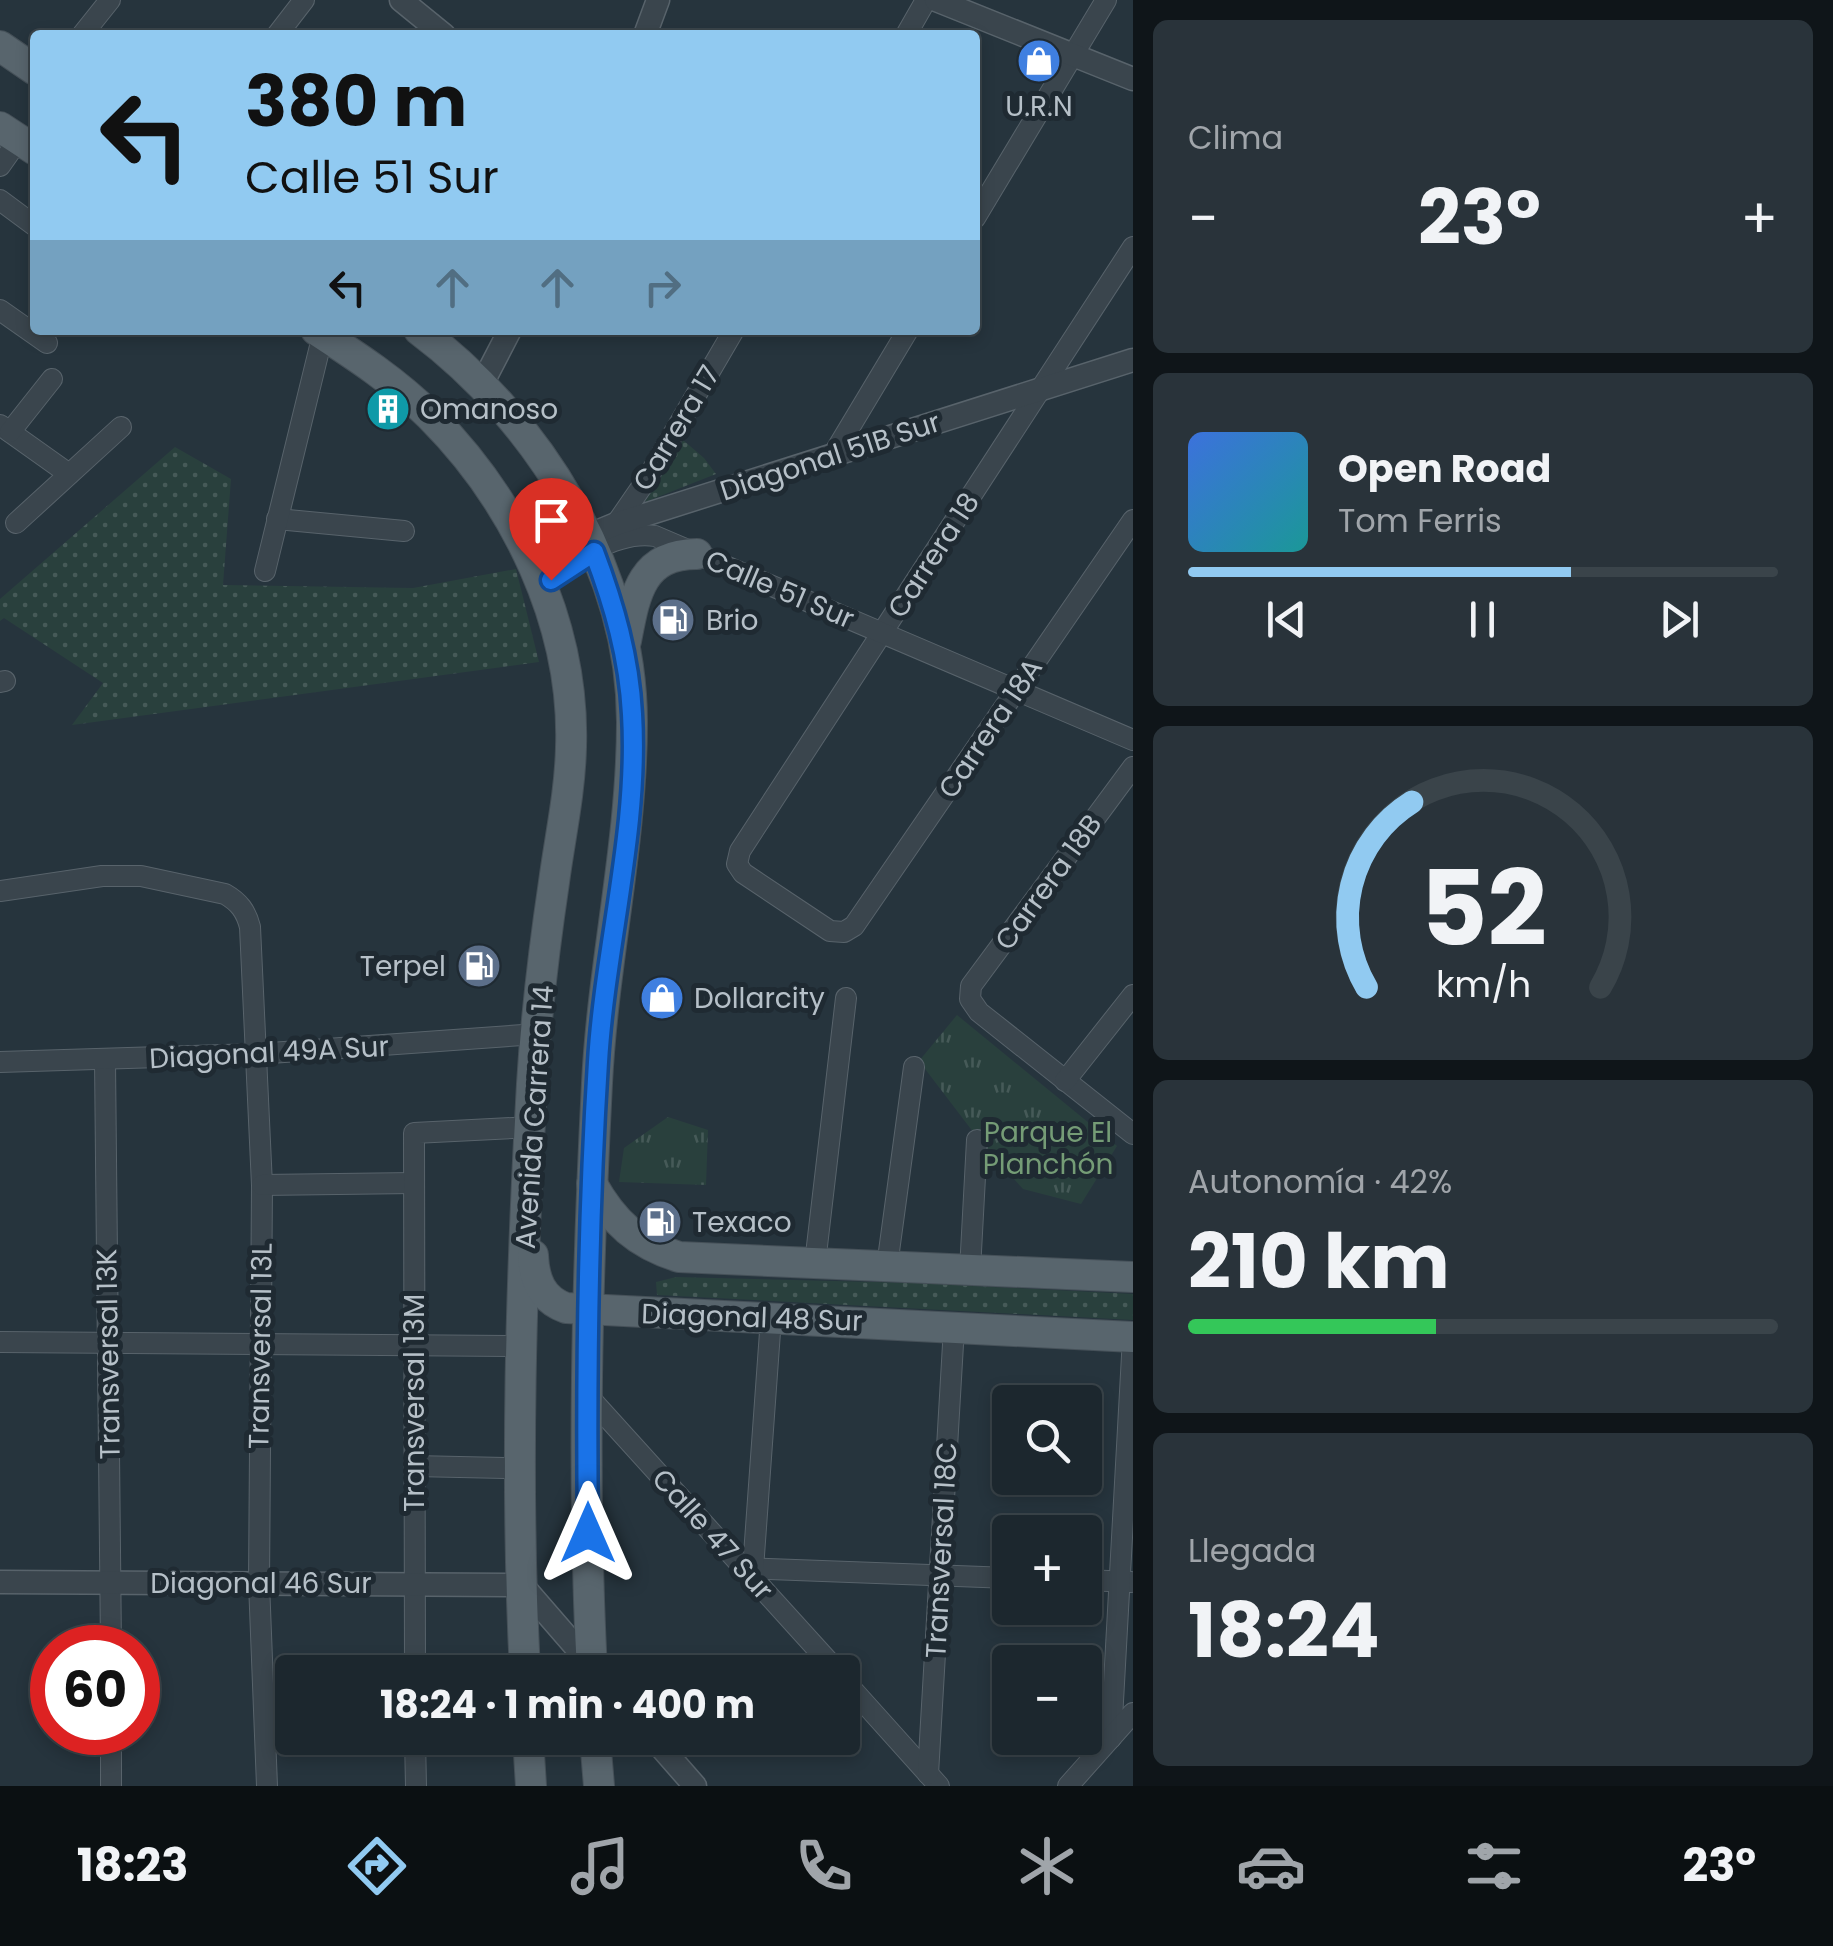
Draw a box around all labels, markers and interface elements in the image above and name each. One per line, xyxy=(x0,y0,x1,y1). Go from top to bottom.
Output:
shop icon: U.R.N xyxy=(1016,38,1062,84)
text: 380 m xyxy=(245,52,467,151)
icon: left xyxy=(80,70,210,200)
place label: U.R.N xyxy=(1005,87,1073,126)
text: Clima xyxy=(1188,115,1283,160)
text: Calle 51 Sur xyxy=(245,146,499,209)
text: 23° xyxy=(1418,165,1541,270)
text: − xyxy=(1188,180,1218,257)
text: + xyxy=(1740,180,1778,257)
icon: left xyxy=(320,260,375,315)
icon: ahead xyxy=(425,260,480,315)
icon: ahead xyxy=(530,260,585,315)
icon: right xyxy=(635,260,690,315)
street label: Carrera 17 xyxy=(624,358,729,498)
building icon: Omanoso xyxy=(365,386,411,432)
place label: Omanoso xyxy=(420,390,558,429)
street label: Diagonal 51B Sur xyxy=(715,402,945,511)
text: Open Road xyxy=(1338,442,1551,495)
pin xyxy=(509,478,594,581)
street label: Carrera 18 xyxy=(878,485,989,626)
icon: arrive xyxy=(524,493,579,548)
text: Tom Ferris xyxy=(1338,498,1502,543)
street label: Calle 51 Sur xyxy=(699,541,860,638)
icon: previous xyxy=(1259,592,1314,647)
icon: pause xyxy=(1455,592,1510,647)
icon: next xyxy=(1652,592,1707,647)
fuel station icon: Brio xyxy=(650,597,696,643)
place label: Brio xyxy=(706,601,758,640)
street label: Carrera 18A xyxy=(929,651,1052,806)
street label: Carrera 18B xyxy=(986,806,1111,958)
text: 52 xyxy=(1420,836,1546,981)
fuel station icon: Terpel xyxy=(456,943,502,989)
place label: Terpel xyxy=(360,947,446,986)
text: km/h xyxy=(1435,959,1531,1010)
shop icon: Dollarcity xyxy=(639,975,685,1021)
place label: Dollarcity xyxy=(694,979,825,1018)
street label: Avenida Carrera 14 xyxy=(506,984,563,1250)
street label: Diagonal 49A Sur xyxy=(148,1027,390,1078)
park label: Parque El Planchón xyxy=(983,1113,1113,1184)
text: Autonomía · 42% xyxy=(1188,1159,1452,1204)
fuel station icon: Texaco xyxy=(637,1199,683,1245)
place label: Texaco xyxy=(692,1203,792,1242)
text: 210 km xyxy=(1188,1209,1450,1314)
street label: Transversal 13L xyxy=(239,1243,282,1449)
street label: Transversal 13K xyxy=(87,1248,130,1460)
street label: Transversal 13M xyxy=(395,1294,434,1512)
street label: Diagonal 48 Sur xyxy=(641,1294,863,1341)
map controls xyxy=(992,1385,1102,1755)
button: search xyxy=(992,1385,1102,1495)
street label: Transversal 18C xyxy=(916,1441,967,1659)
street label: Calle 47 Sur xyxy=(643,1460,782,1608)
position arrow xyxy=(536,1481,640,1585)
button: + xyxy=(992,1515,1102,1625)
text: Llegada xyxy=(1188,1528,1316,1573)
street label: Diagonal 46 Sur xyxy=(150,1564,372,1603)
text: 18:24 xyxy=(1188,1578,1380,1683)
speed limit sign: 60 xyxy=(30,1625,160,1755)
button: − xyxy=(992,1645,1102,1755)
text: 18:24 · 1 min · 400 m xyxy=(380,1678,755,1731)
icon: directions xyxy=(342,1831,412,1901)
icon: music xyxy=(565,1831,635,1901)
icon: phone xyxy=(789,1831,859,1901)
icon: climate xyxy=(1012,1831,1082,1901)
icon: car xyxy=(1236,1831,1306,1901)
icon: filters xyxy=(1459,1831,1529,1901)
text: 18:23 xyxy=(77,1834,188,1897)
text: 23° xyxy=(1682,1834,1756,1897)

